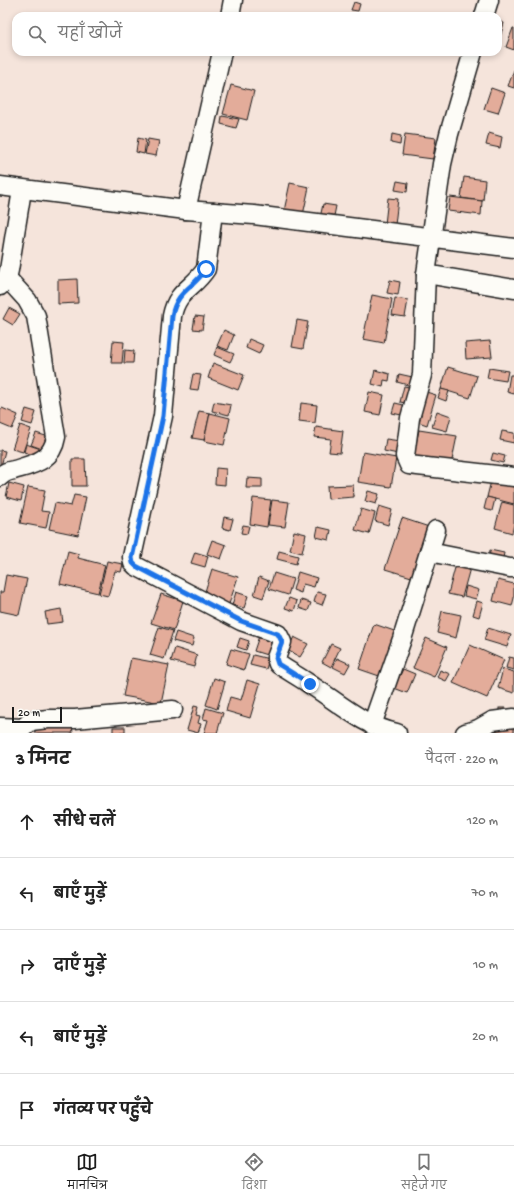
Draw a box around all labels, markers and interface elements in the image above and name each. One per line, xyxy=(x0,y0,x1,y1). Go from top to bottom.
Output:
search box xyxy=(12,12,502,56)
icon: search xyxy=(26,23,48,45)
text: यहाँ खोजें xyxy=(58,26,122,44)
route start xyxy=(197,260,215,278)
route end xyxy=(301,675,319,693)
scale bar xyxy=(12,705,62,724)
text: 20 m xyxy=(18,708,40,720)
text: 3 मिनट xyxy=(16,751,70,771)
text: पैदल · 220 m xyxy=(425,753,498,768)
icon: ahead xyxy=(16,811,38,833)
text: सीधे चलें xyxy=(54,814,115,832)
text: 120 m xyxy=(467,814,498,829)
icon: left xyxy=(16,883,38,905)
text: बाएँ मुड़ें xyxy=(54,886,106,904)
text: 70 m xyxy=(472,886,498,901)
icon: right xyxy=(16,955,38,977)
text: दाएँ मुड़ें xyxy=(54,958,106,976)
text: 10 m xyxy=(473,958,498,973)
icon: left xyxy=(16,1027,38,1049)
text: बाएँ मुड़ें xyxy=(54,1030,106,1048)
text: 20 m xyxy=(472,1030,498,1045)
icon: arrive xyxy=(16,1099,38,1121)
text: गंतव्य पर पहुँचे xyxy=(54,1102,152,1120)
tab: मानचित्र xyxy=(67,1151,108,1197)
tab: दिशा xyxy=(242,1151,267,1197)
tab: सहेजे गए xyxy=(401,1151,447,1197)

